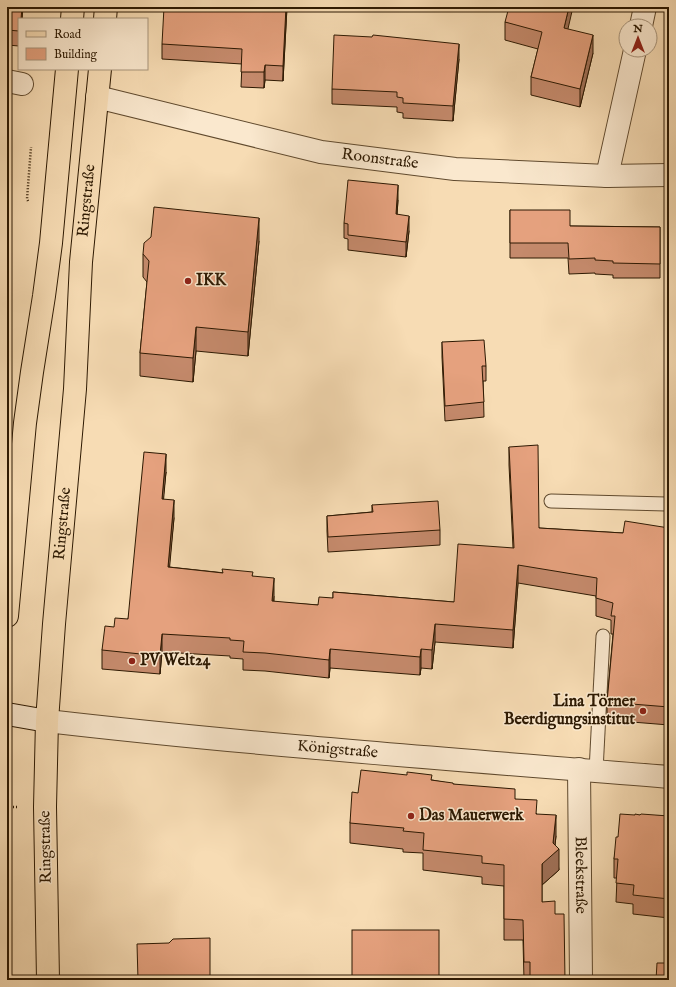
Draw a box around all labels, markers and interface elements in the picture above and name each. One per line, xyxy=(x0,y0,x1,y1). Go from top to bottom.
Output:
legend xyxy=(18,18,148,70)
north arrow xyxy=(618,18,658,58)
text: N xyxy=(632,22,643,36)
text: Road xyxy=(54,27,82,42)
text: Building xyxy=(54,47,98,62)
street label: Roonstraße xyxy=(340,145,419,174)
street label: Ringstraße xyxy=(74,163,101,238)
place label: IKK xyxy=(196,271,227,291)
marker: IKK xyxy=(183,276,193,286)
street label: Ringstraße xyxy=(50,486,76,561)
place label: PV Welt24 xyxy=(140,651,211,671)
marker: PV Welt24 xyxy=(127,656,137,666)
place label: Lina Törner Beerdigungsinstitut xyxy=(504,692,636,730)
marker: Lina Törner Beerdigungsinstitut xyxy=(638,706,648,716)
street label: Königstraße xyxy=(296,736,379,763)
place label: Das Mauerwerk xyxy=(419,806,524,826)
street label: Ringstraße xyxy=(35,810,57,884)
marker: Das Mauerwerk xyxy=(406,811,416,821)
street label: Bleekstraße xyxy=(570,836,590,914)

